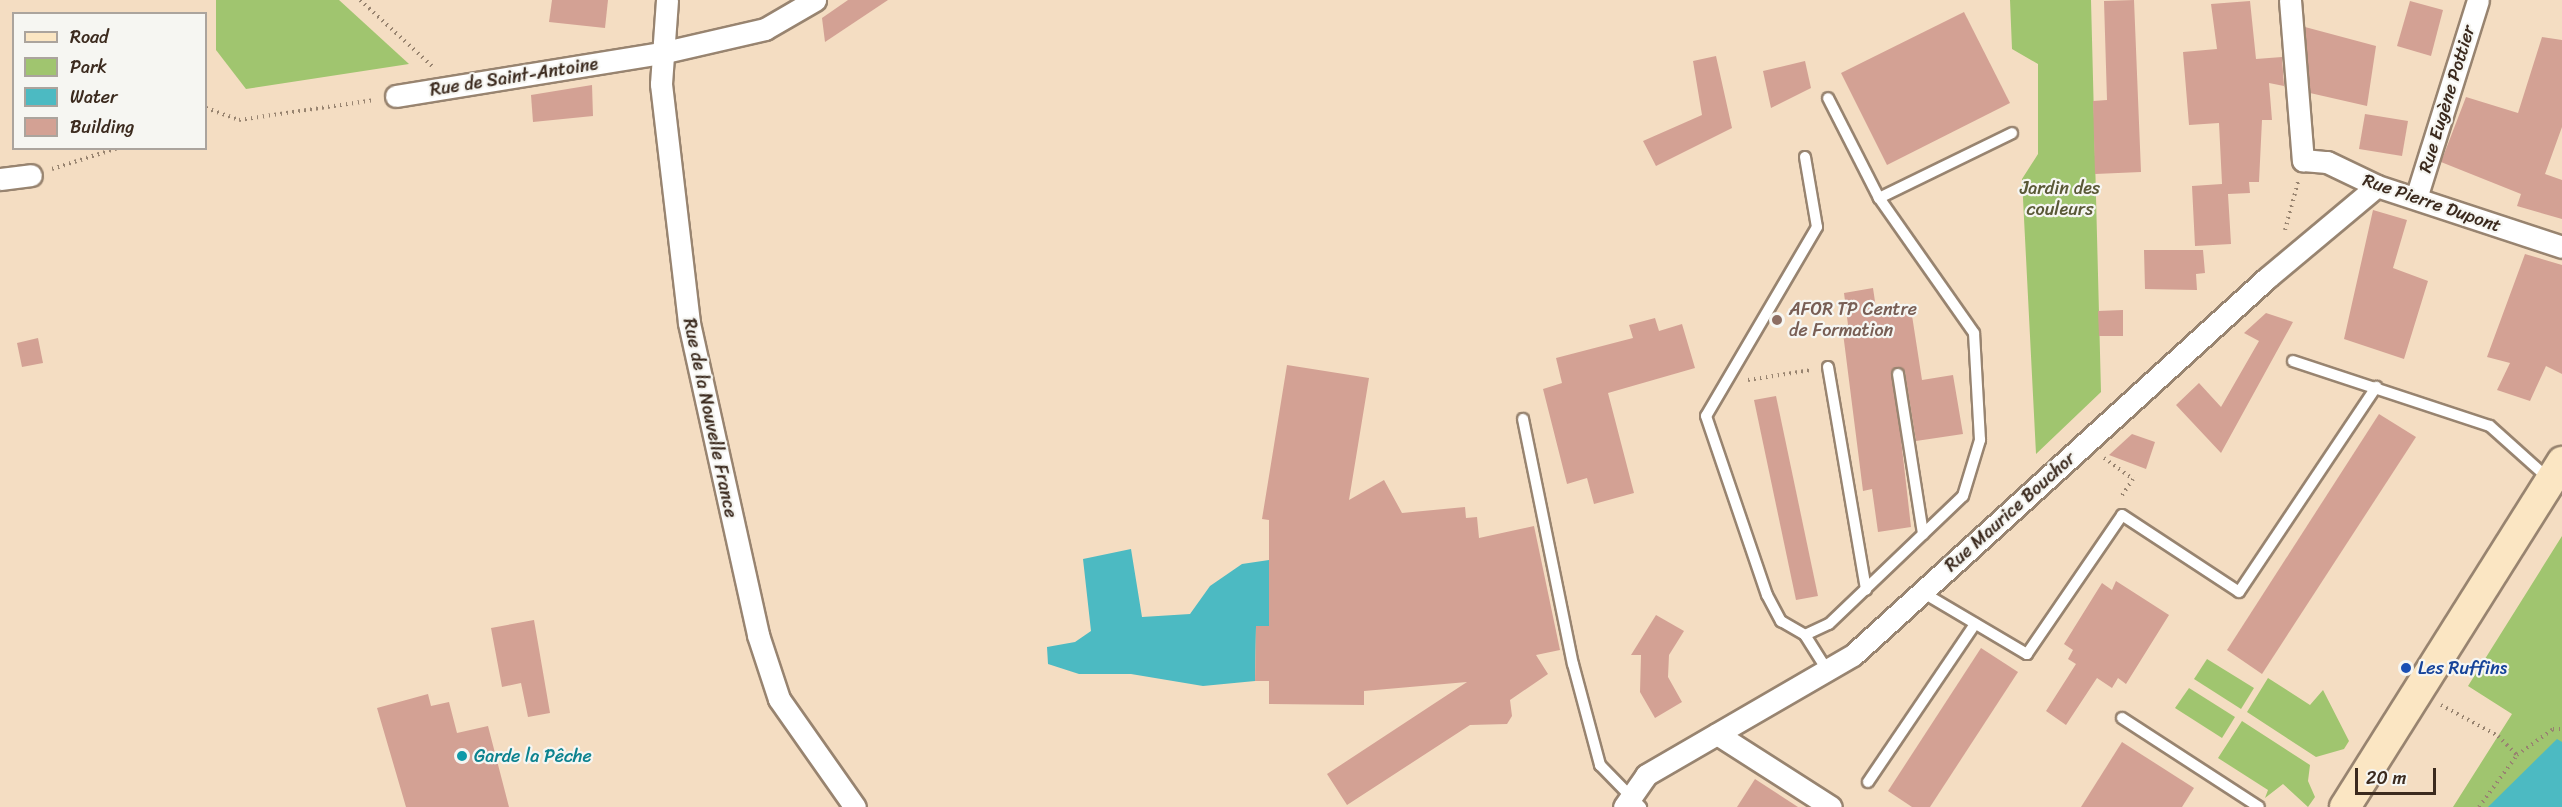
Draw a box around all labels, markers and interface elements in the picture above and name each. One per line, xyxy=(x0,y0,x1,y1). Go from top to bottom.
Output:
legend xyxy=(12,12,207,150)
text: Road xyxy=(70,21,109,53)
street label: Rue Eugène Pottier xyxy=(2414,23,2480,175)
text: Park xyxy=(70,51,107,83)
street label: Rue de Saint-Antoine xyxy=(428,53,600,101)
text: Water xyxy=(70,81,117,113)
text: Building xyxy=(70,111,134,143)
street label: Rue Pierre Dupont xyxy=(2361,169,2503,237)
park label: Jardin des couleurs xyxy=(2020,178,2100,220)
place label: AFOR TP Centre de Formation xyxy=(1789,299,1918,342)
marker: AFOR TP Centre de Formation xyxy=(1770,313,1784,327)
street label: Rue de la Nouvelle France xyxy=(678,316,742,520)
street label: Rue Maurice Bouchor xyxy=(1940,448,2080,576)
place label: Les Ruffins xyxy=(2418,657,2508,679)
marker: Les Ruffins xyxy=(2399,661,2413,675)
place label: Garde la Pêche xyxy=(474,745,592,767)
marker: Garde la Pêche xyxy=(455,749,469,763)
scale bar xyxy=(2358,756,2439,794)
text: 20 m xyxy=(2366,762,2406,794)

